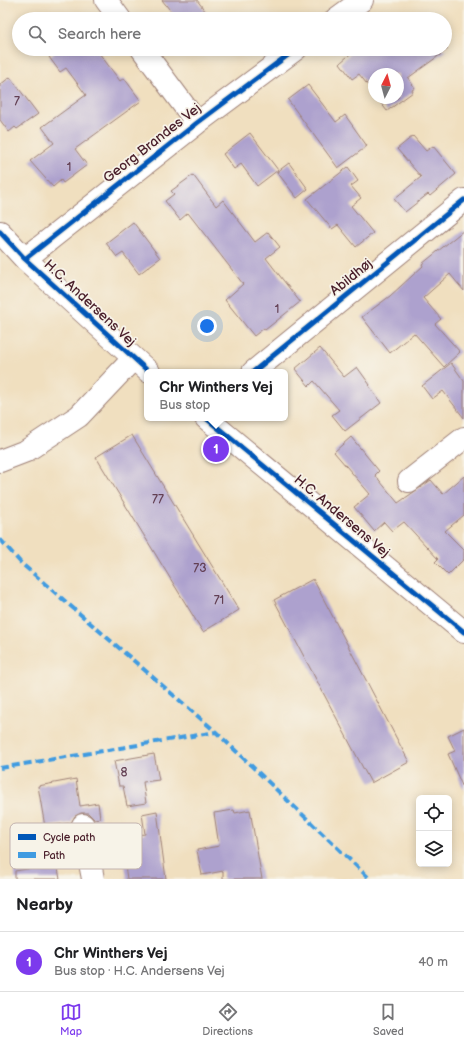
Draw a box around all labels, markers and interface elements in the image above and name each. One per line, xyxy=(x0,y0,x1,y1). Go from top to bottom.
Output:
search box xyxy=(12,12,452,56)
icon: search xyxy=(26,23,48,45)
text: Search here xyxy=(58,25,141,44)
north arrow xyxy=(368,68,404,104)
house number: 7 xyxy=(14,94,20,109)
street label: Georg Brandes Vej xyxy=(100,100,204,186)
house number: 1 xyxy=(67,160,71,175)
street label: Abildhøj xyxy=(326,255,376,299)
street label: H.C. Andersens Vej xyxy=(40,256,140,350)
house number: 1 xyxy=(275,302,279,317)
your location xyxy=(197,316,217,336)
popup xyxy=(144,369,288,421)
text: Chr Winthers Vej xyxy=(159,378,273,397)
text: Bus stop xyxy=(159,397,210,413)
pin: 1 xyxy=(203,434,229,464)
street label: H.C. Andersens Vej xyxy=(291,471,393,561)
house number: 77 xyxy=(152,492,164,507)
house number: 73 xyxy=(193,561,207,576)
house number: 71 xyxy=(214,593,224,608)
house number: 8 xyxy=(121,765,128,780)
map controls xyxy=(416,795,452,867)
button: locate xyxy=(416,795,452,831)
legend xyxy=(10,823,142,869)
text: Cycle path xyxy=(43,831,95,844)
button: layers xyxy=(416,831,452,867)
text: Path xyxy=(43,849,65,862)
text: Nearby xyxy=(16,895,73,915)
text: Chr Winthers Vej xyxy=(54,944,167,963)
text: 1 xyxy=(26,954,32,970)
text: 40 m xyxy=(418,954,448,970)
text: Bus stop · H.C. Andersens Vej xyxy=(54,963,225,979)
tab: Map xyxy=(60,1001,82,1038)
tab: Directions xyxy=(202,1001,253,1038)
tab: Saved xyxy=(373,1001,404,1038)

